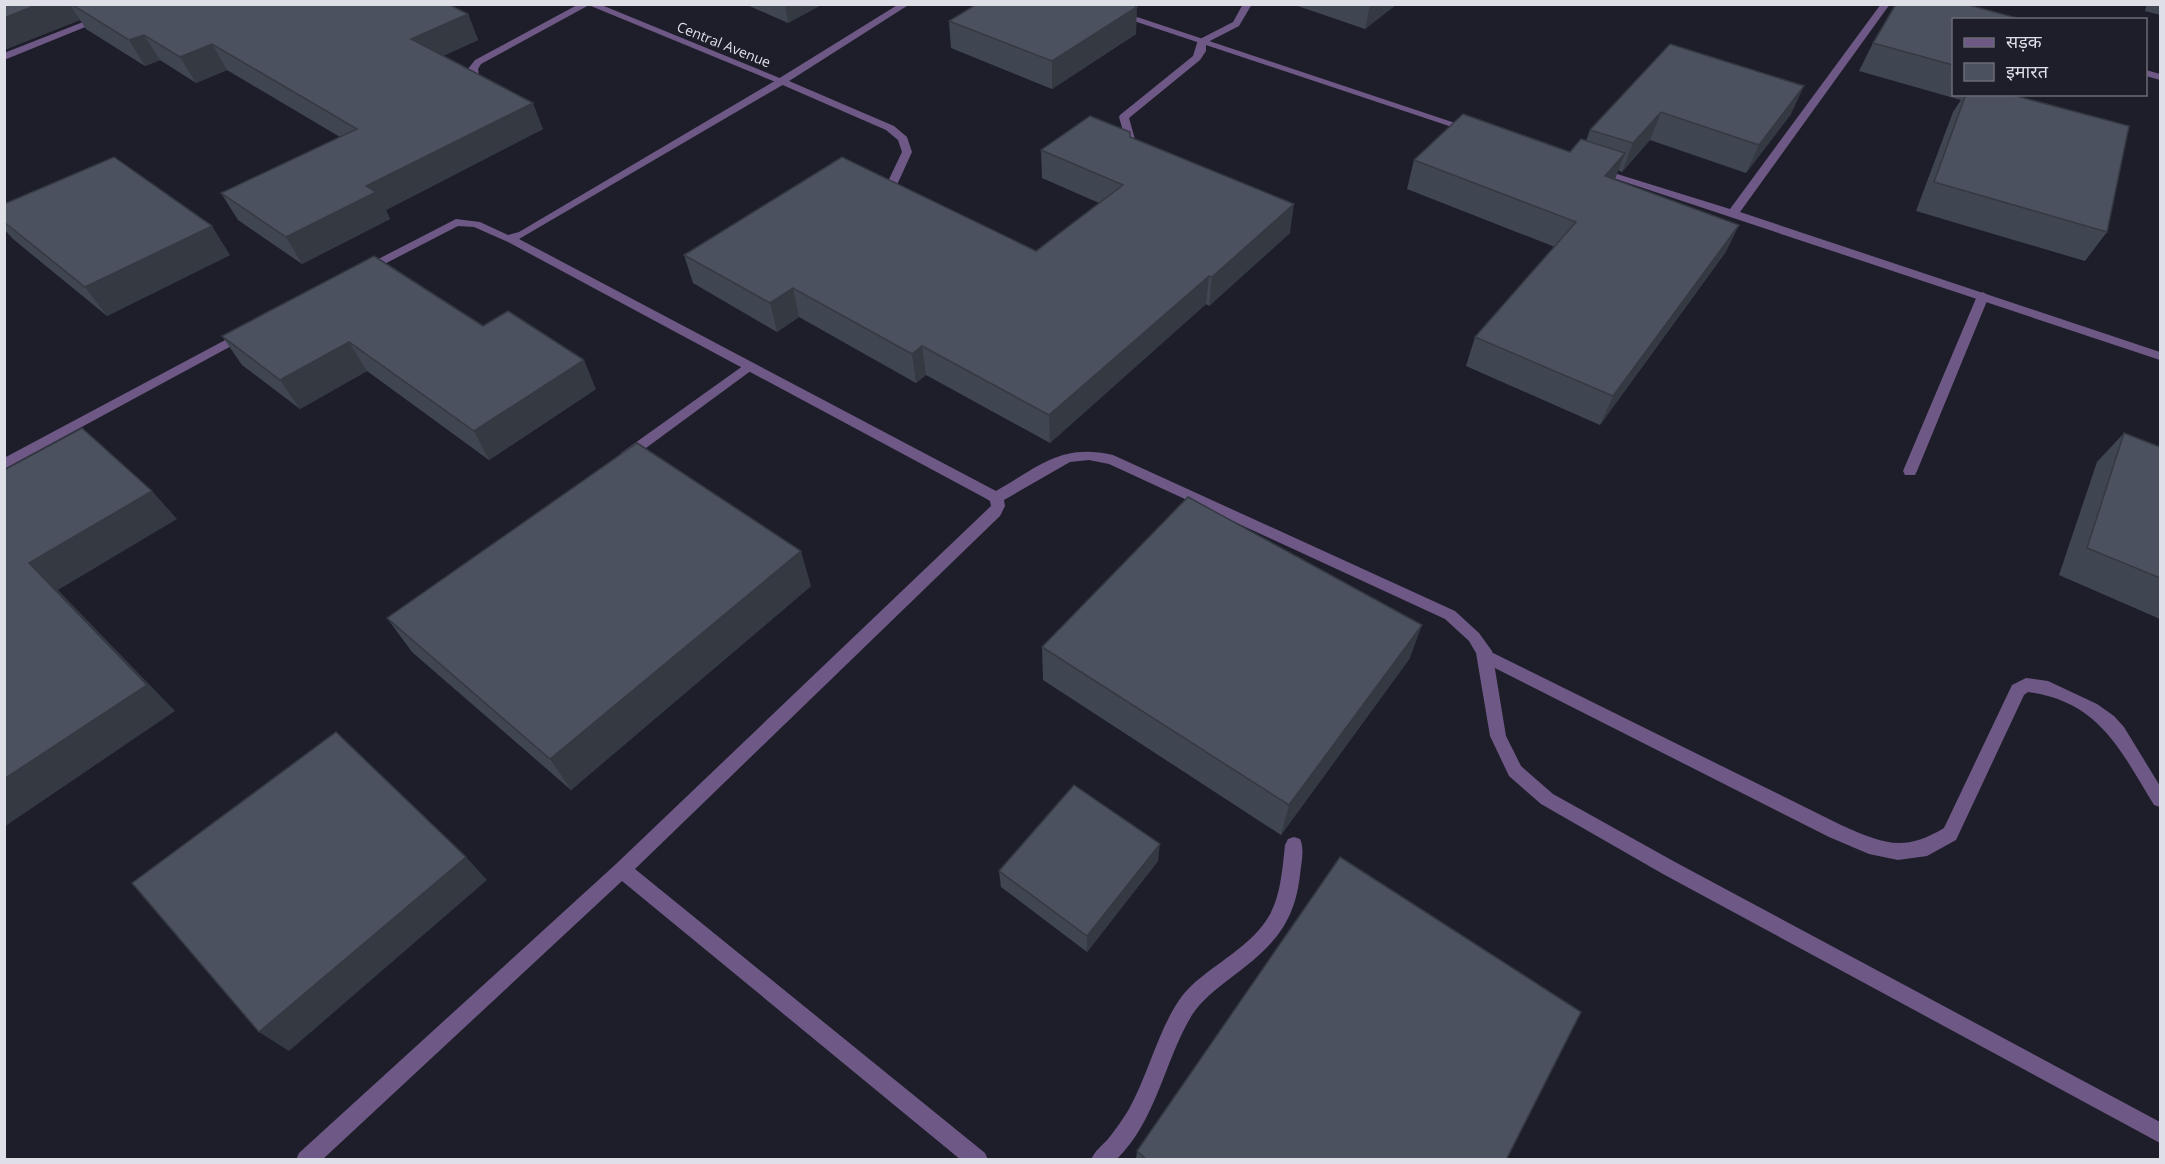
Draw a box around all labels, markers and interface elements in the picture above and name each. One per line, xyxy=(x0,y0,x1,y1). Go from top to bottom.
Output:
street label: Central Avenue xyxy=(674,17,774,72)
legend xyxy=(1952,18,2147,96)
text: सड़क xyxy=(2006,29,2043,53)
text: इमारत xyxy=(2006,59,2049,83)

